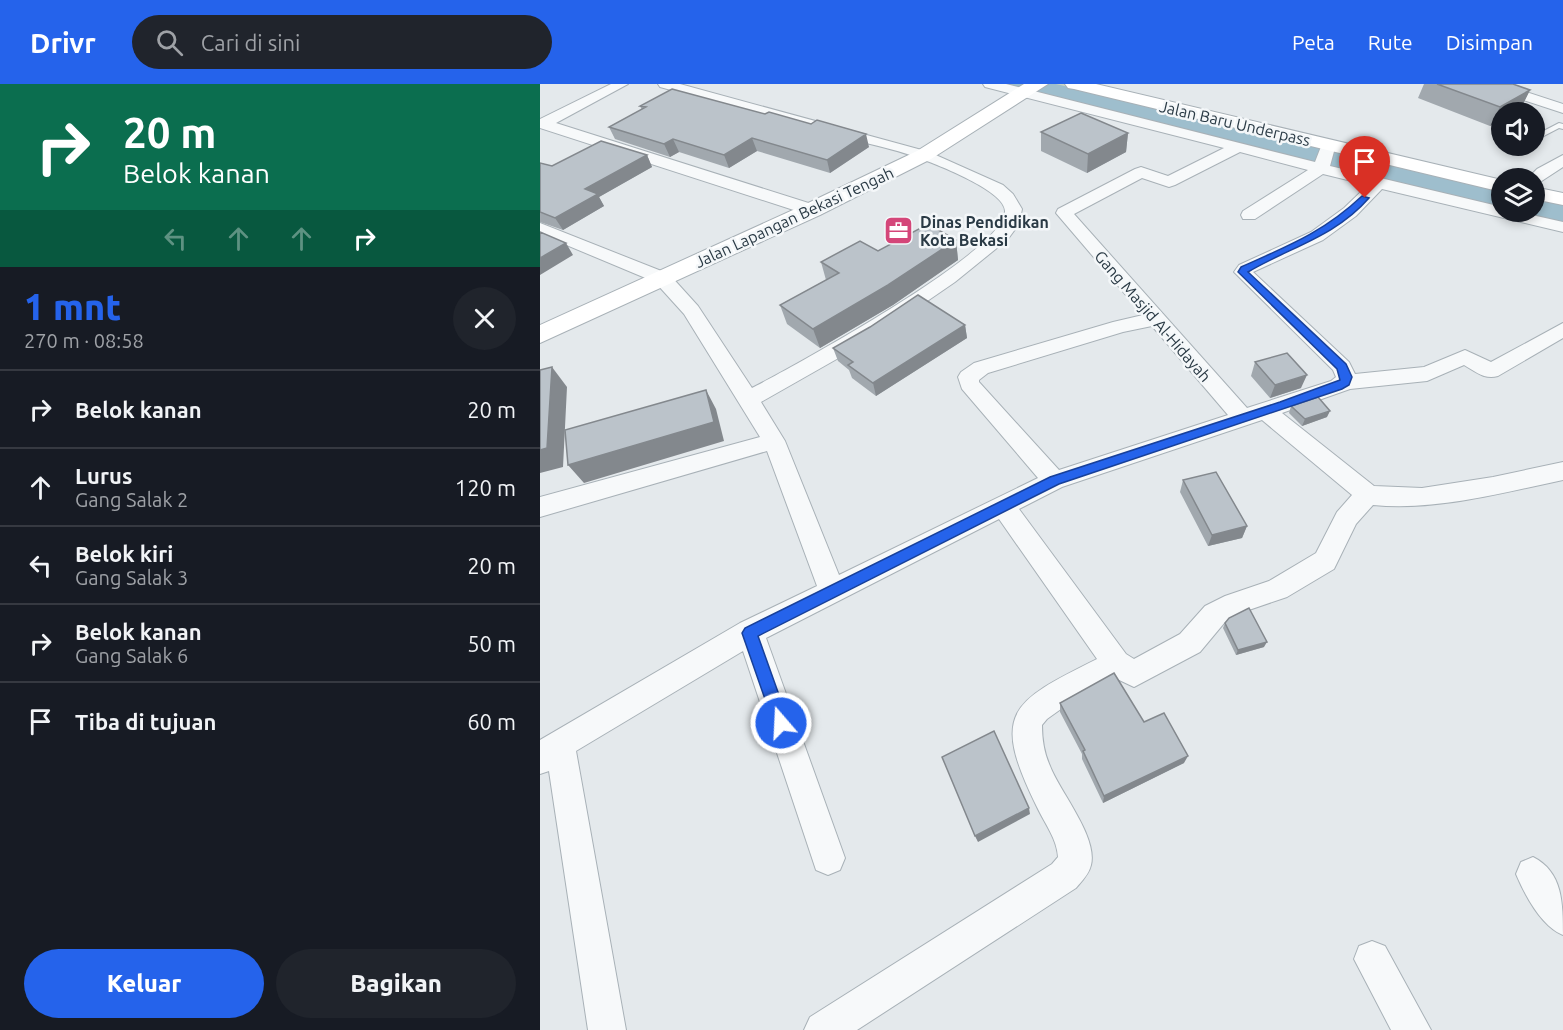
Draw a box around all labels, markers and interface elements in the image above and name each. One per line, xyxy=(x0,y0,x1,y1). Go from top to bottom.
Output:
search box xyxy=(132,15,552,69)
icon: search xyxy=(153,26,186,59)
text: Drivr xyxy=(30,27,96,58)
text: Cari di sini xyxy=(201,30,300,55)
text: Peta xyxy=(1292,30,1335,54)
text: Rute xyxy=(1368,30,1413,54)
text: Disimpan xyxy=(1446,30,1533,54)
street label: Jalan Baru Underpass xyxy=(1158,97,1312,149)
map controls xyxy=(1491,102,1545,222)
button: sound xyxy=(1491,102,1545,156)
icon: right xyxy=(24,108,102,186)
text: 20 m xyxy=(123,109,217,156)
pin xyxy=(1339,136,1390,198)
icon: arrive xyxy=(1348,145,1381,178)
text: Belok kanan xyxy=(123,158,270,188)
street label: Jalan Lapangan Bekasi Tengah xyxy=(692,163,896,271)
button: layers xyxy=(1491,168,1545,222)
place label: Dinas Pendidikan Kota Bekasi xyxy=(920,213,1049,249)
office icon: Dinas Pendidikan Kota Bekasi xyxy=(883,215,915,247)
icon: left xyxy=(159,222,192,255)
icon: ahead xyxy=(222,222,255,255)
icon: ahead xyxy=(285,222,318,255)
icon: right xyxy=(348,222,381,255)
street label: Gang Masjid Al-Hidayah xyxy=(1091,247,1215,385)
text: 1 mnt xyxy=(24,286,121,327)
button: close xyxy=(453,287,516,350)
text: 270 m · 08:58 xyxy=(24,329,144,352)
icon: right xyxy=(24,393,57,426)
text: Belok kanan xyxy=(75,397,202,422)
text: 20 m xyxy=(467,397,516,422)
text: Lurus xyxy=(75,463,132,488)
icon: ahead xyxy=(24,471,57,504)
text: 120 m xyxy=(455,475,516,500)
text: Gang Salak 2 xyxy=(75,488,188,511)
text: Belok kiri xyxy=(75,541,173,566)
icon: left xyxy=(24,549,57,582)
text: 20 m xyxy=(467,553,516,578)
text: Gang Salak 3 xyxy=(75,566,188,589)
text: Belok kanan xyxy=(75,619,202,644)
icon: right xyxy=(24,627,57,660)
text: 50 m xyxy=(467,631,516,656)
text: Gang Salak 6 xyxy=(75,644,188,667)
position arrow xyxy=(749,691,813,755)
icon: arrive xyxy=(24,705,57,738)
text: Tiba di tujuan xyxy=(75,709,216,734)
text: 60 m xyxy=(467,709,516,734)
button: Keluar xyxy=(24,949,264,1018)
button: Bagikan xyxy=(276,949,516,1018)

